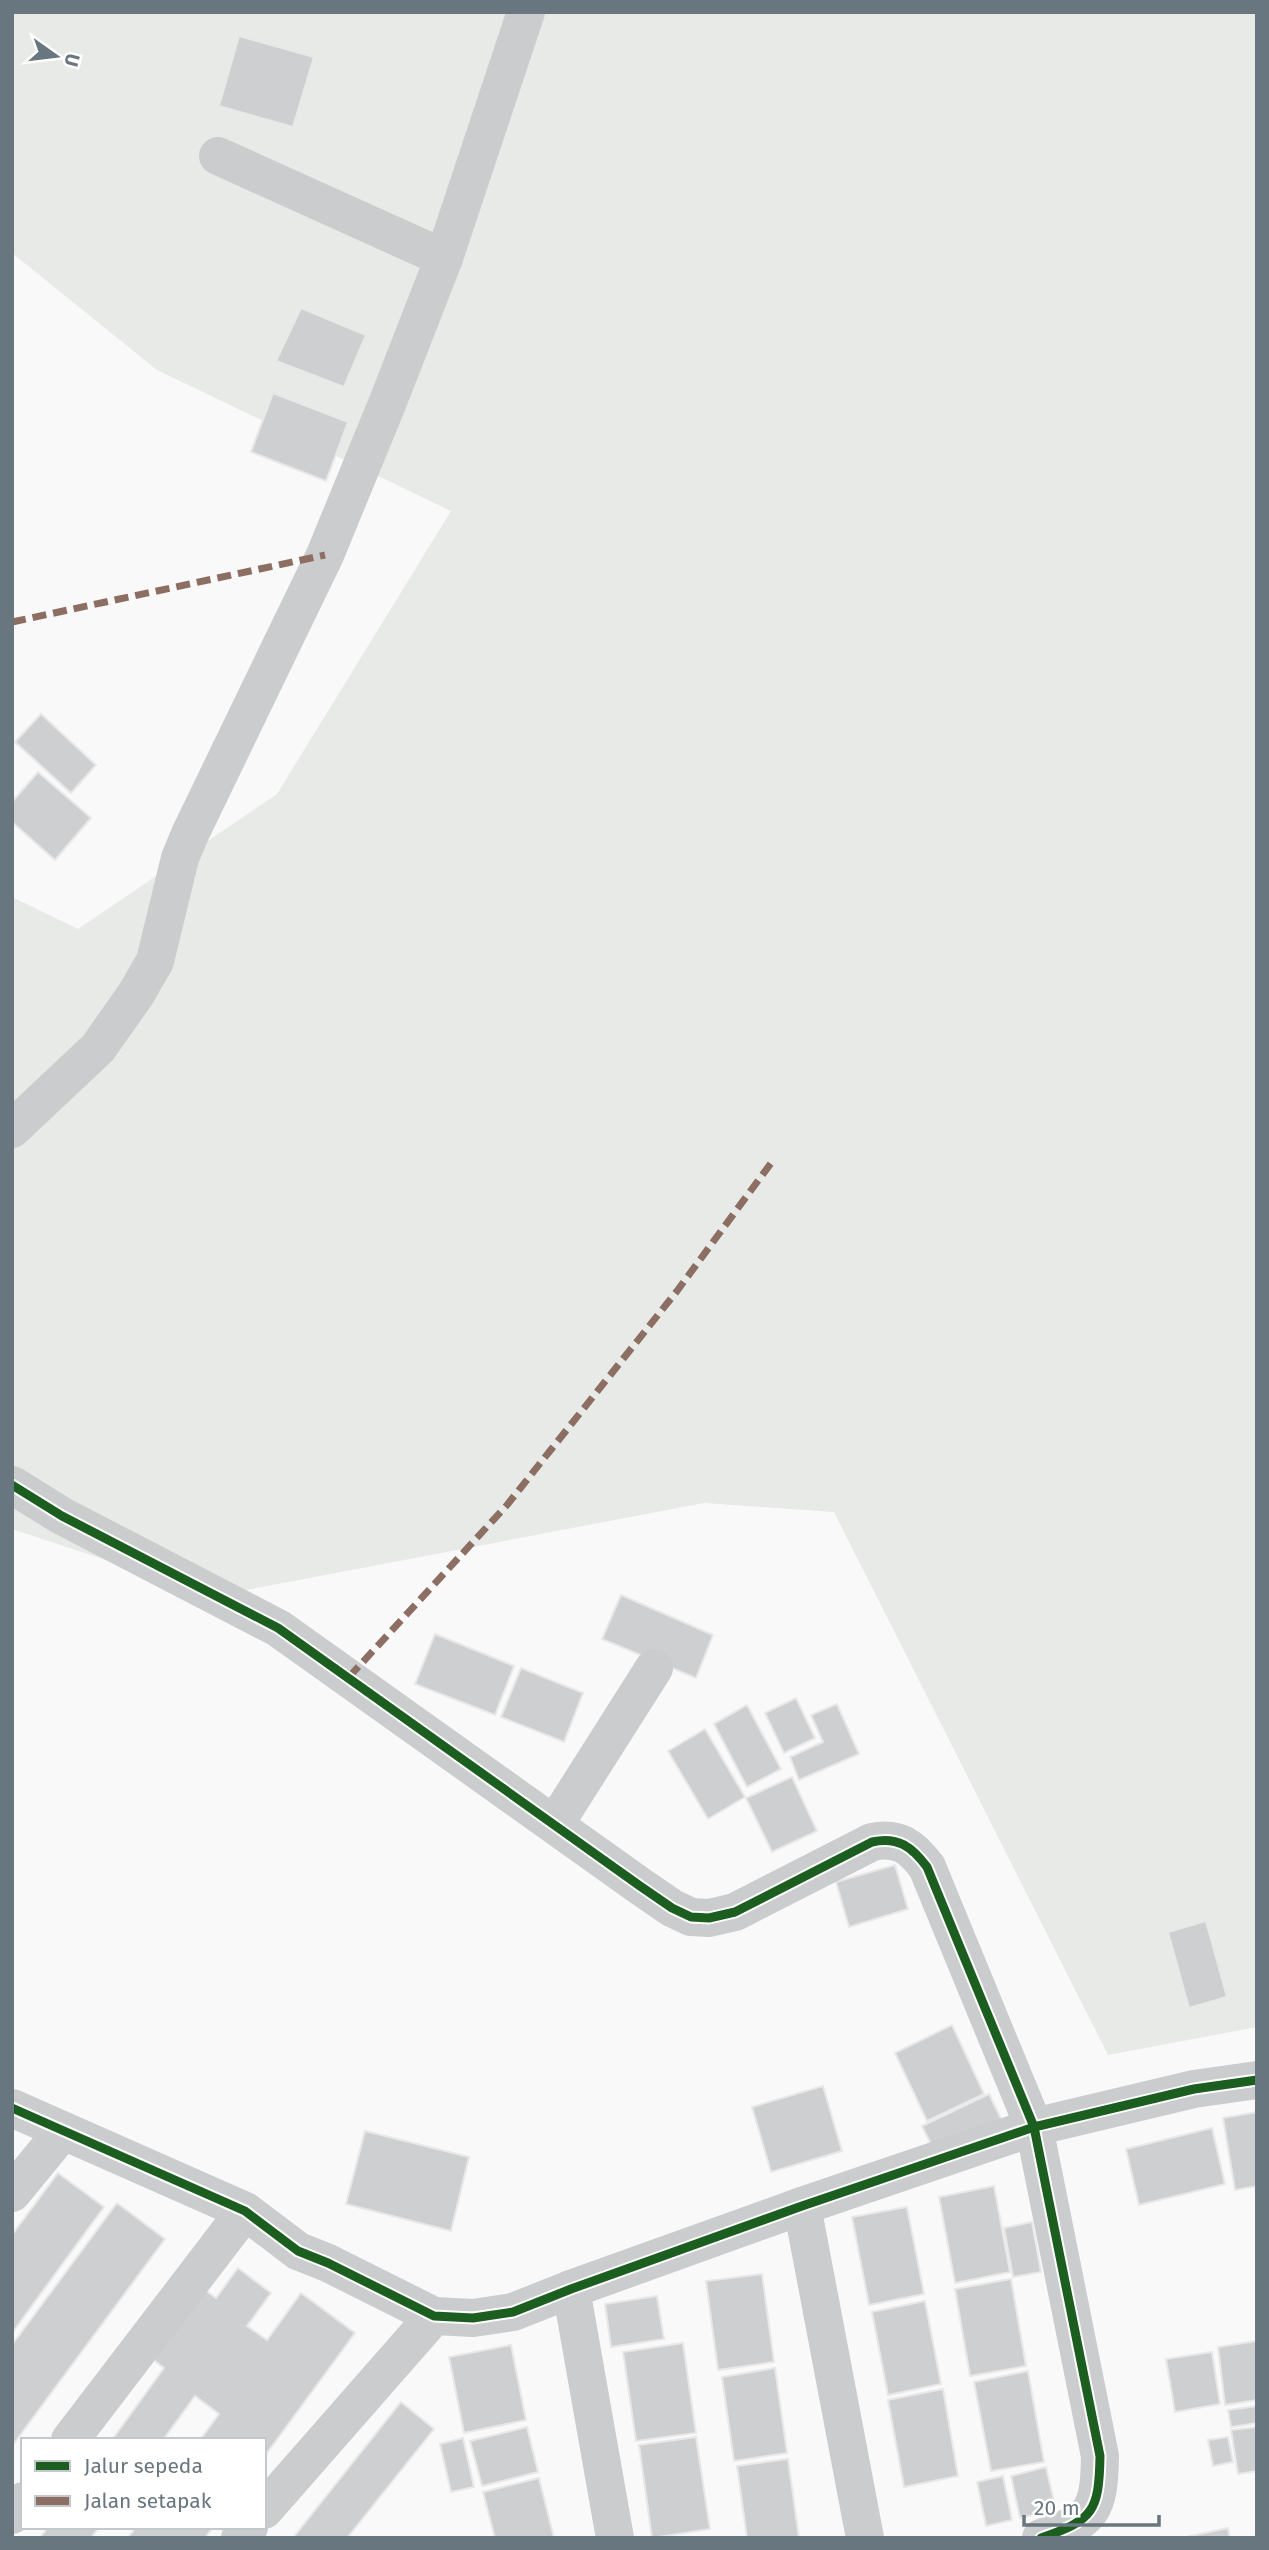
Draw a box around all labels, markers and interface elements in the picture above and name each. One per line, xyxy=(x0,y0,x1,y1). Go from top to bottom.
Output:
north arrow xyxy=(21,21,91,91)
text: U xyxy=(59,51,85,69)
legend xyxy=(21,2438,266,2529)
text: Jalur sepeda xyxy=(84,2453,203,2479)
scale bar xyxy=(1024,2484,1159,2528)
text: Jalan setapak xyxy=(84,2488,212,2514)
text: 20 m xyxy=(1034,2495,1080,2521)

